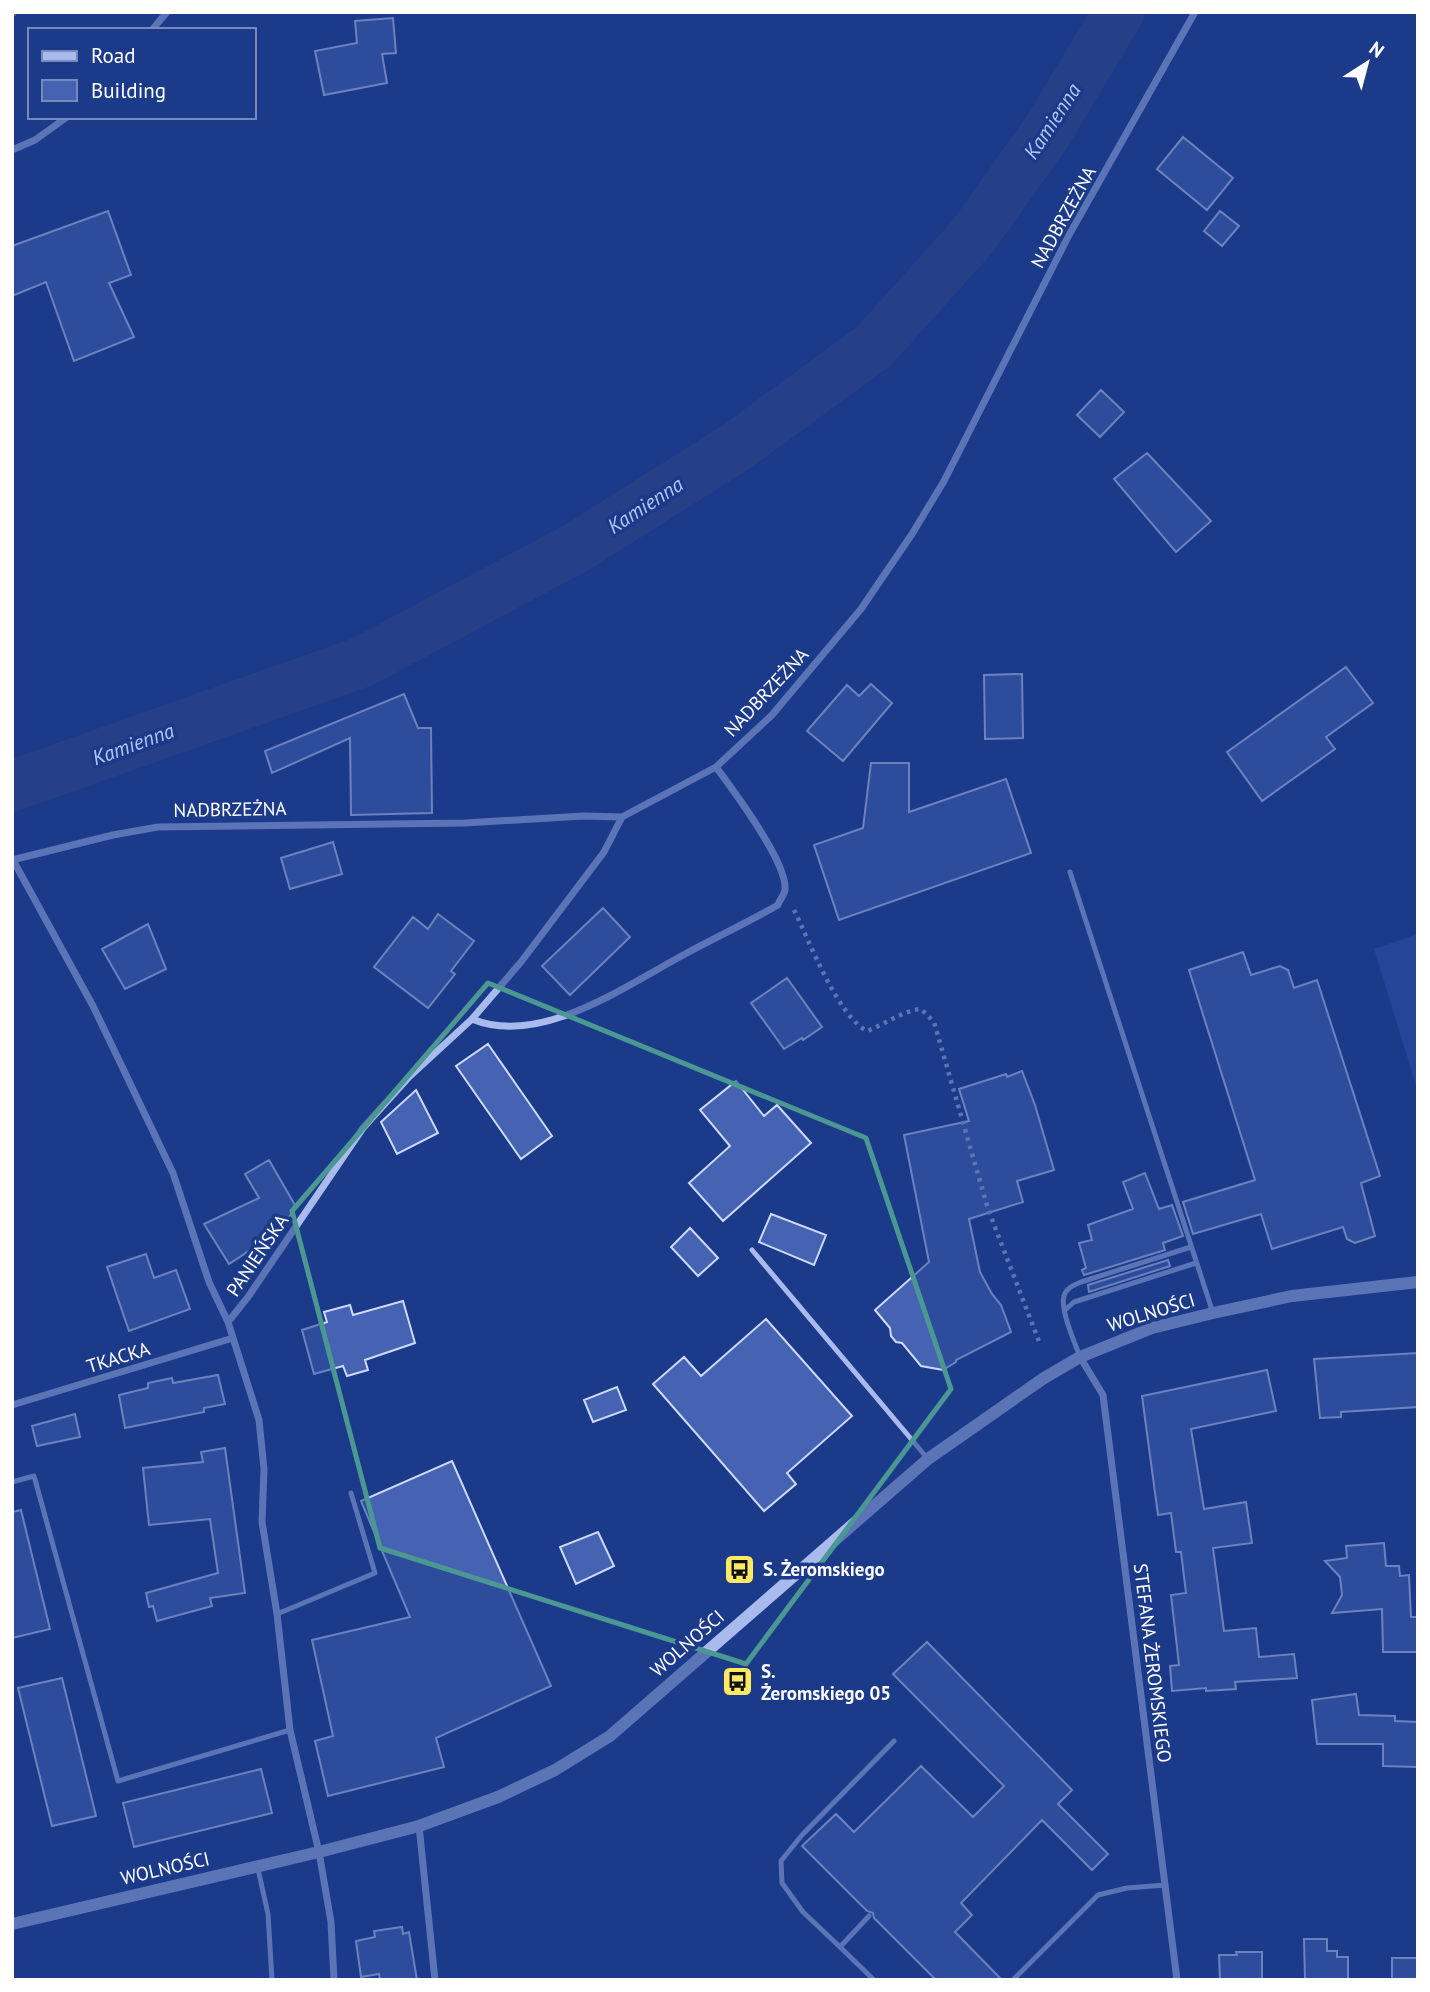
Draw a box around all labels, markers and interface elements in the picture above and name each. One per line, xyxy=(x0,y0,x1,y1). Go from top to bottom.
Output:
legend xyxy=(28,28,256,119)
north arrow xyxy=(1332,28,1402,98)
text: N xyxy=(1365,36,1389,63)
text: Road xyxy=(91,42,135,69)
text: Building xyxy=(91,77,166,104)
water label: Kamienna xyxy=(1017,77,1087,164)
street label: NADBRZEŻNA xyxy=(1025,162,1101,272)
water label: Kamienna xyxy=(602,470,689,540)
street label: NADBRZEŻNA xyxy=(719,642,813,742)
water label: Kamienna xyxy=(88,716,178,771)
street label: NADBRZEŻNA xyxy=(173,796,287,822)
street label: PANIEŃSKA xyxy=(221,1209,293,1301)
street label: WOLNOŚCI xyxy=(1104,1287,1198,1337)
street label: TKACKA xyxy=(83,1336,153,1378)
bus stop icon: S. Żeromskiego xyxy=(723,1552,757,1586)
place label: S. Żeromskiego xyxy=(763,1557,885,1581)
street label: STEFANA ŻEROMSKIEGO xyxy=(1129,1562,1177,1764)
street label: WOLNOŚCI xyxy=(645,1604,729,1682)
place label: S. Żeromskiego 05 xyxy=(761,1659,891,1705)
bus stop icon: S. Żeromskiego 05 xyxy=(721,1665,755,1699)
street label: WOLNOŚCI xyxy=(118,1846,212,1890)

